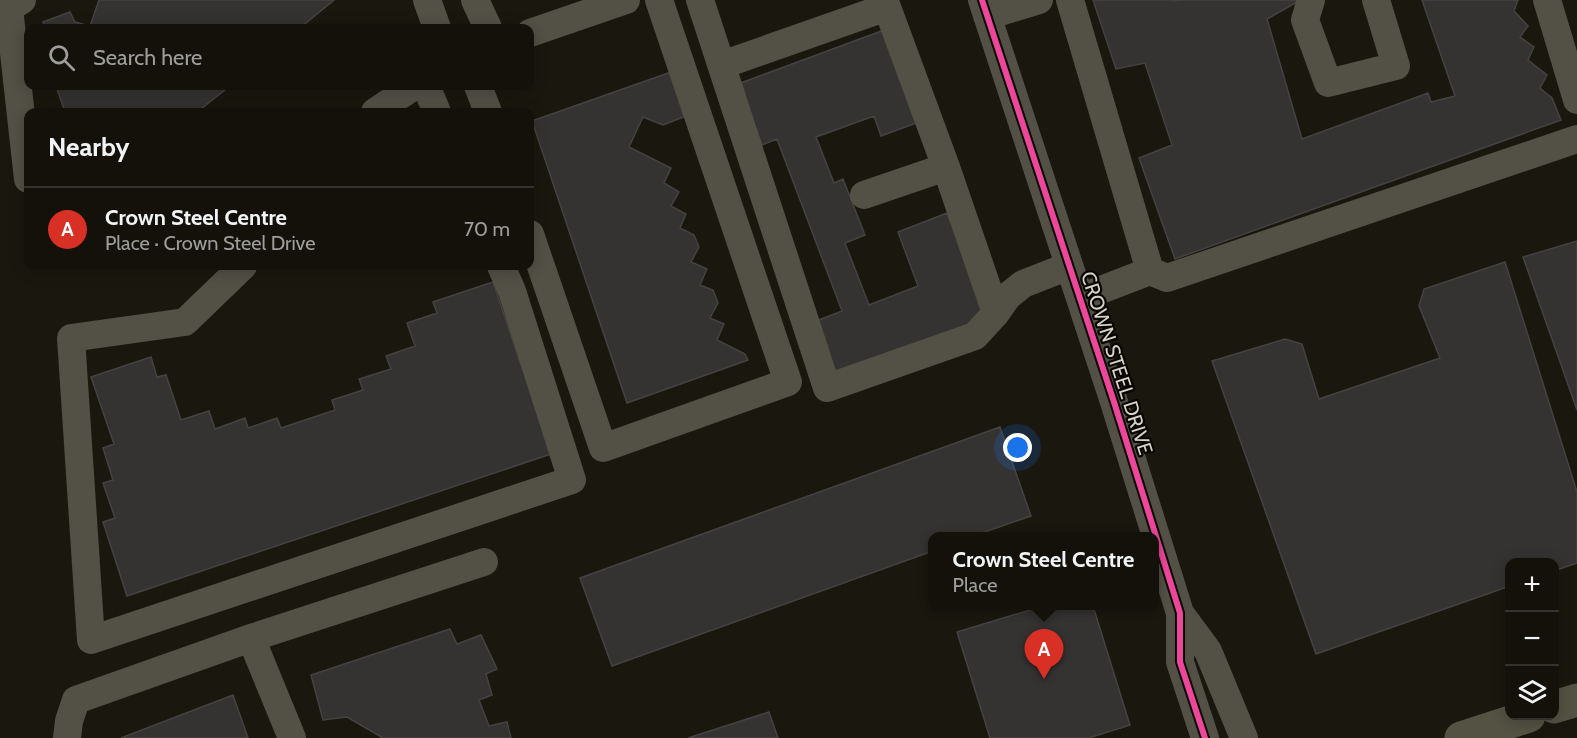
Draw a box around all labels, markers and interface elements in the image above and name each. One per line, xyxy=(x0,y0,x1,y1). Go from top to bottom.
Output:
search box xyxy=(24,24,534,90)
icon: search xyxy=(45,41,78,74)
text: Search here xyxy=(93,44,202,71)
text: Nearby xyxy=(48,131,129,163)
text: Crown Steel Centre xyxy=(105,204,287,231)
text: A xyxy=(61,217,74,241)
text: 70 m xyxy=(464,217,510,241)
text: Place · Crown Steel Drive xyxy=(105,231,316,255)
street label: CROWN STEEL DRIVE xyxy=(1076,268,1158,458)
your location xyxy=(1003,433,1032,462)
popup xyxy=(928,532,1159,610)
text: Crown Steel Centre xyxy=(953,546,1134,573)
map controls xyxy=(1505,558,1559,720)
button: + xyxy=(1505,558,1559,612)
text: Place xyxy=(953,573,997,597)
button: − xyxy=(1505,612,1559,666)
pin: A xyxy=(1024,630,1064,679)
button: layers xyxy=(1505,666,1559,720)

